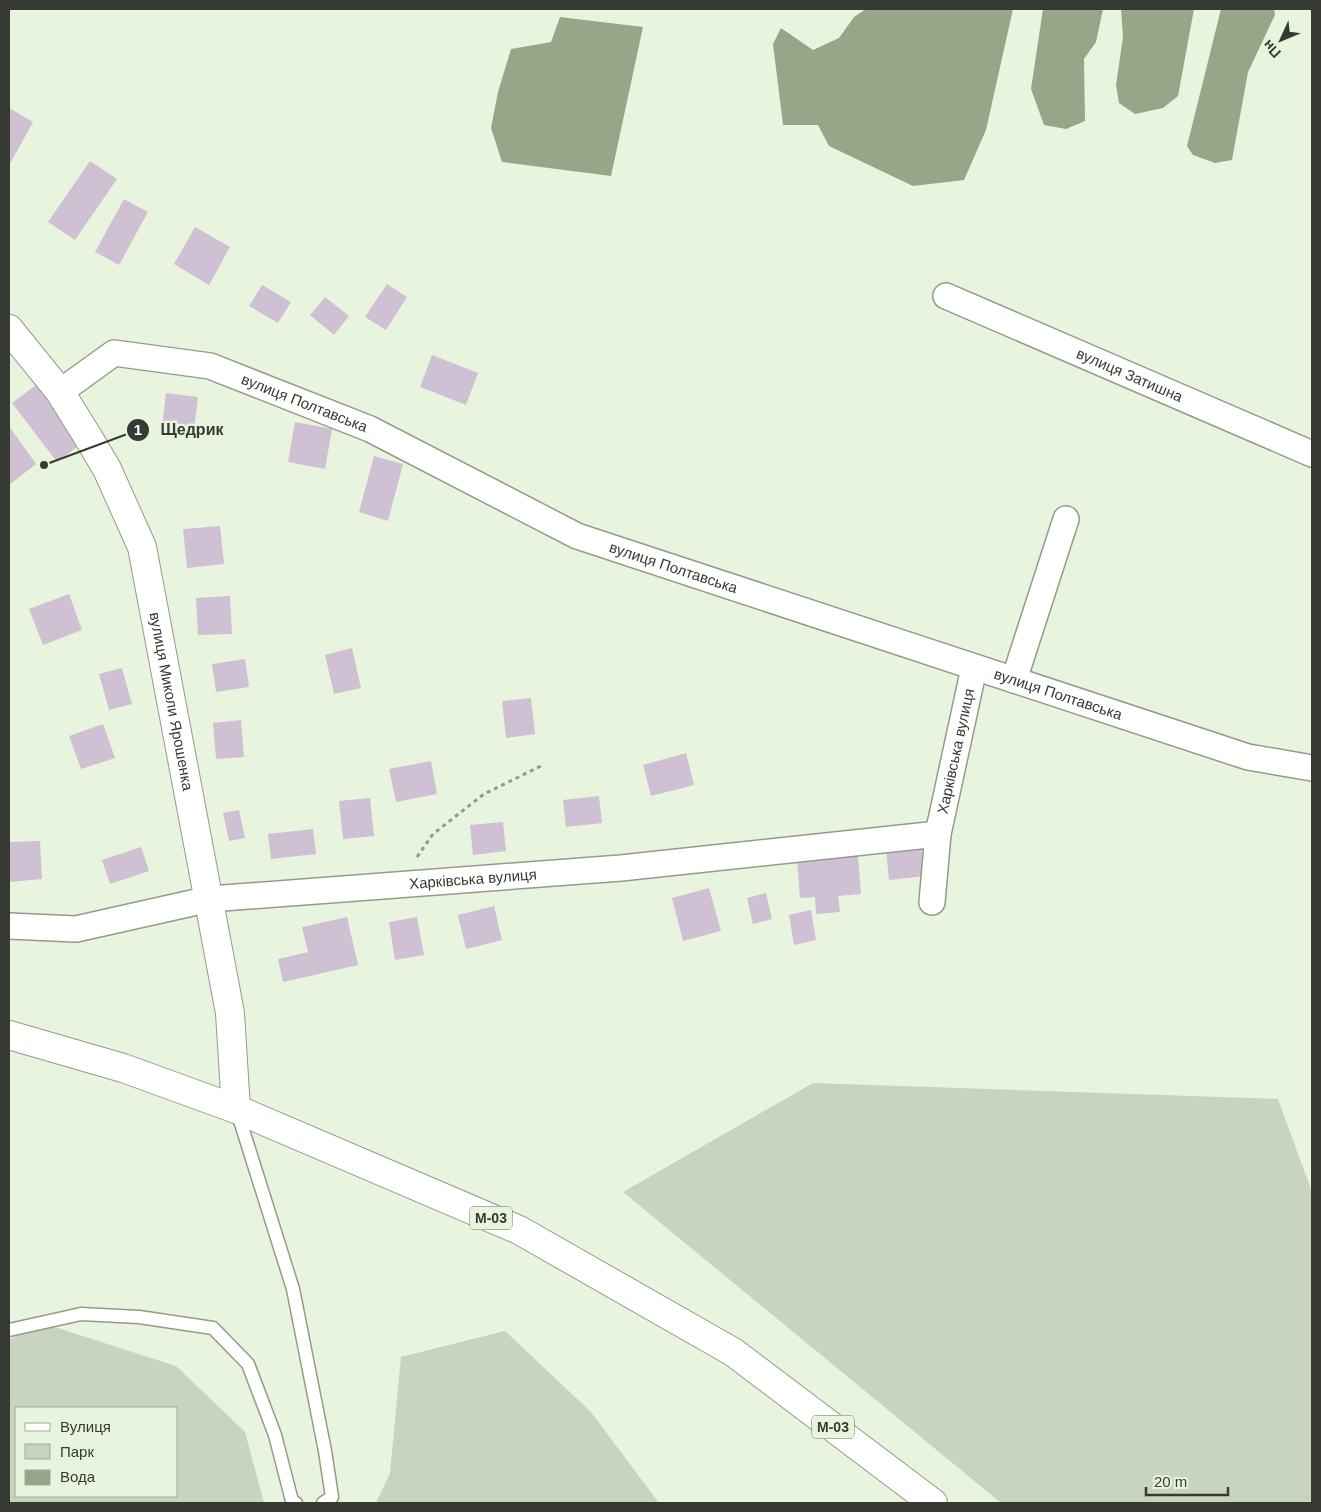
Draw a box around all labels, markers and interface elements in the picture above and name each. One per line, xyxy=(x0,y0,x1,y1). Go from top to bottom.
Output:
north arrow xyxy=(1256,15,1306,65)
text: Пн xyxy=(1259,37,1284,61)
street label: вулиця Затишна xyxy=(1074,344,1186,405)
street label: вулиця Полтавська xyxy=(239,370,371,435)
callout: Щедрик xyxy=(125,414,233,445)
text: 1 xyxy=(134,421,142,438)
text: Щедрик xyxy=(161,421,224,438)
street label: вулиця Полтавська xyxy=(607,538,740,597)
street label: вулиця Миколи Ярошенка xyxy=(146,611,197,793)
street label: вулиця Полтавська xyxy=(992,665,1125,723)
street label: Харківська вулиця xyxy=(934,687,977,815)
street label: Харківська вулиця xyxy=(408,865,537,892)
road number: М-03 xyxy=(470,1206,512,1230)
legend xyxy=(15,1407,178,1497)
road number: М-03 xyxy=(812,1415,854,1438)
text: Вулиця xyxy=(60,1418,111,1435)
text: Парк xyxy=(60,1443,94,1460)
scale bar xyxy=(1146,1464,1228,1496)
text: Вода xyxy=(60,1468,96,1485)
text: 20 m xyxy=(1154,1473,1187,1490)

